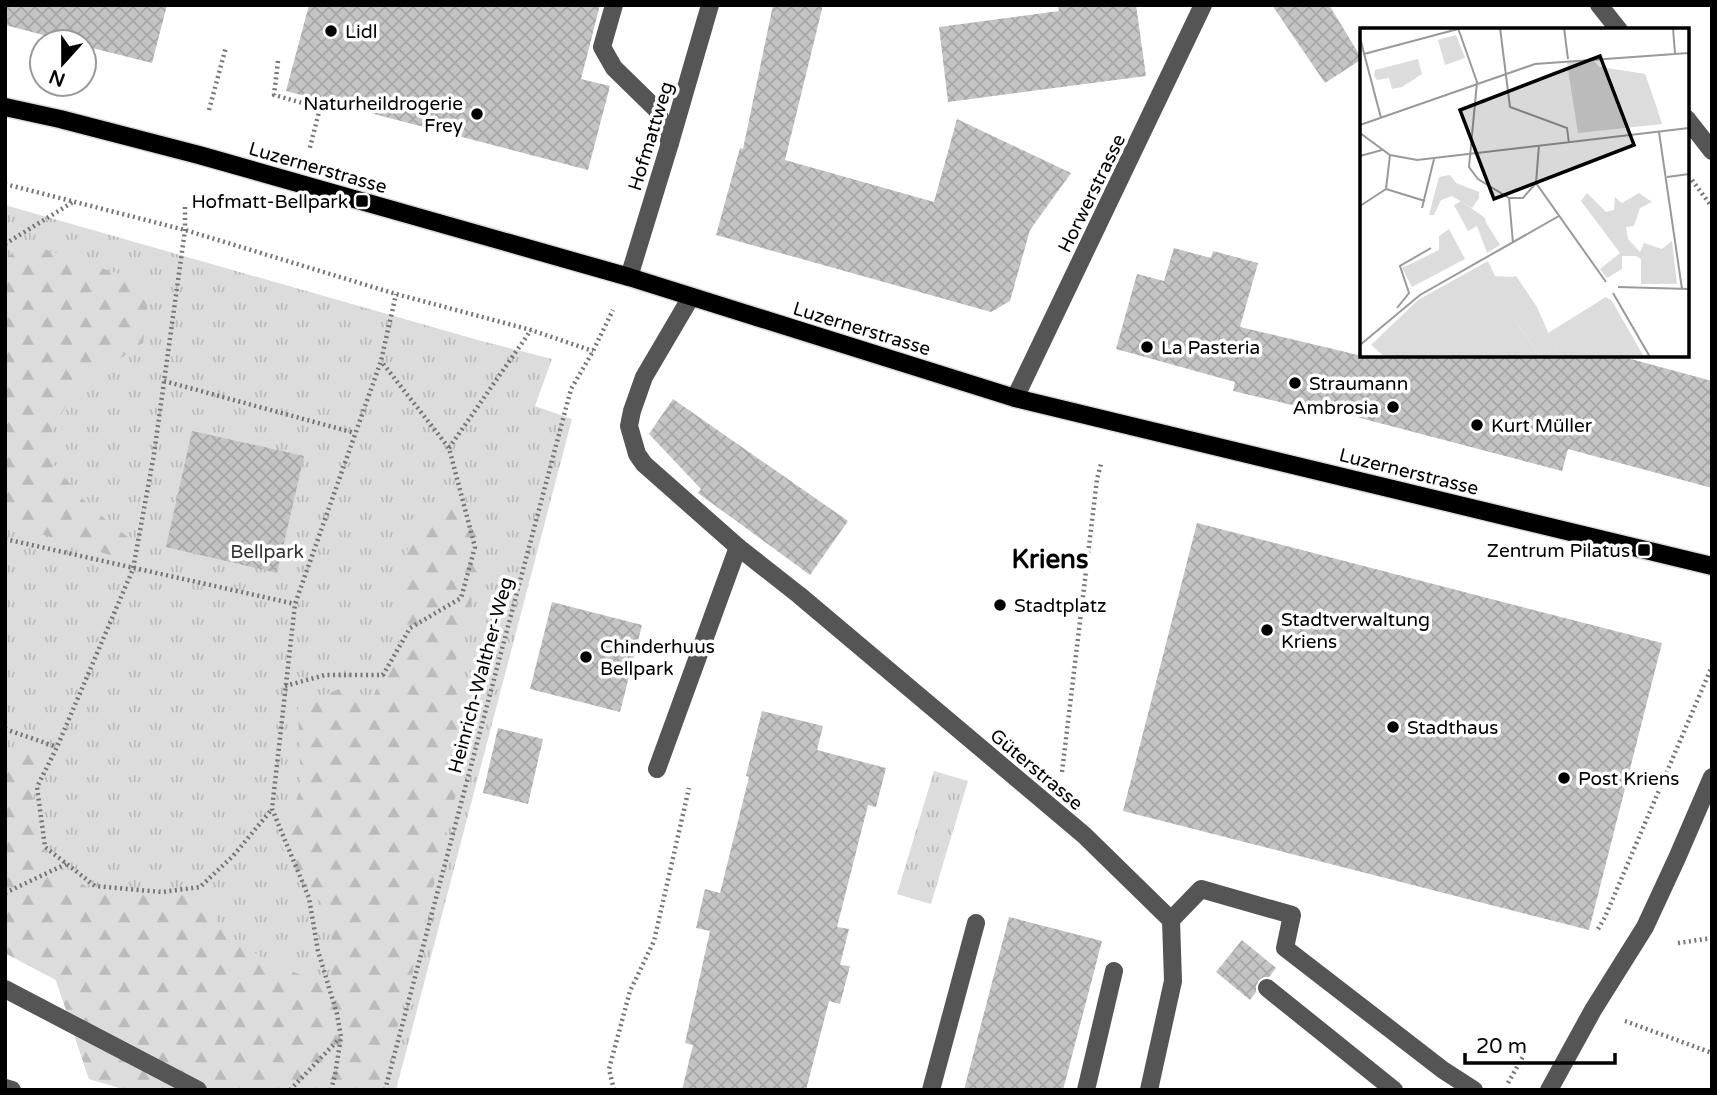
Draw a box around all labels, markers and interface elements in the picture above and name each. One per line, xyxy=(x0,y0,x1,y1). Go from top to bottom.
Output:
place label: Lidl xyxy=(345,21,377,43)
marker: Lidl xyxy=(323,23,339,39)
north arrow xyxy=(28,28,98,98)
inset map xyxy=(1360,28,1689,357)
text: N xyxy=(46,65,68,91)
street label: Hofmattweg xyxy=(624,79,678,193)
place label: Naturheildrogerie Frey xyxy=(303,93,463,137)
marker: Naturheildrogerie Frey xyxy=(469,106,485,122)
street label: Horwerstrasse xyxy=(1054,131,1130,256)
street label: Luzernerstrasse xyxy=(246,138,389,198)
place label: Hofmatt-Bellpark xyxy=(191,191,348,213)
marker: Hofmatt-Bellpark xyxy=(354,193,370,209)
street label: Luzernerstrasse xyxy=(790,298,933,360)
place label: La Pasteria xyxy=(1161,337,1260,359)
marker: La Pasteria xyxy=(1139,339,1155,355)
place label: Straumann xyxy=(1309,373,1408,395)
marker: Straumann xyxy=(1287,375,1303,391)
place label: Ambrosia xyxy=(1292,397,1379,419)
marker: Ambrosia xyxy=(1385,399,1401,415)
place label: Kurt Müller xyxy=(1491,415,1593,437)
marker: Kurt Müller xyxy=(1469,417,1485,433)
street label: Luzernerstrasse xyxy=(1337,444,1481,500)
place label: Zentrum Pilatus xyxy=(1487,540,1630,562)
park label: Bellpark xyxy=(230,541,304,563)
marker: Zentrum Pilatus xyxy=(1636,542,1652,558)
district label: Kriens xyxy=(1012,544,1088,575)
street label: Heinrich-Walther-Weg xyxy=(444,575,518,776)
place label: Stadtplatz xyxy=(1014,595,1106,617)
marker: Stadtplatz xyxy=(992,597,1008,613)
place label: Stadtverwaltung Kriens xyxy=(1281,609,1430,653)
marker: Stadtverwaltung Kriens xyxy=(1259,622,1275,638)
place label: Chinderhuus Bellpark xyxy=(600,636,715,680)
marker: Chinderhuus Bellpark xyxy=(578,649,594,665)
place label: Stadthaus xyxy=(1407,717,1498,739)
marker: Stadthaus xyxy=(1385,719,1401,735)
street label: Güterstrasse xyxy=(985,725,1087,815)
place label: Post Kriens xyxy=(1578,768,1679,790)
marker: Post Kriens xyxy=(1556,770,1572,786)
scale bar xyxy=(1465,1021,1616,1066)
text: 20 m xyxy=(1476,1034,1527,1059)

